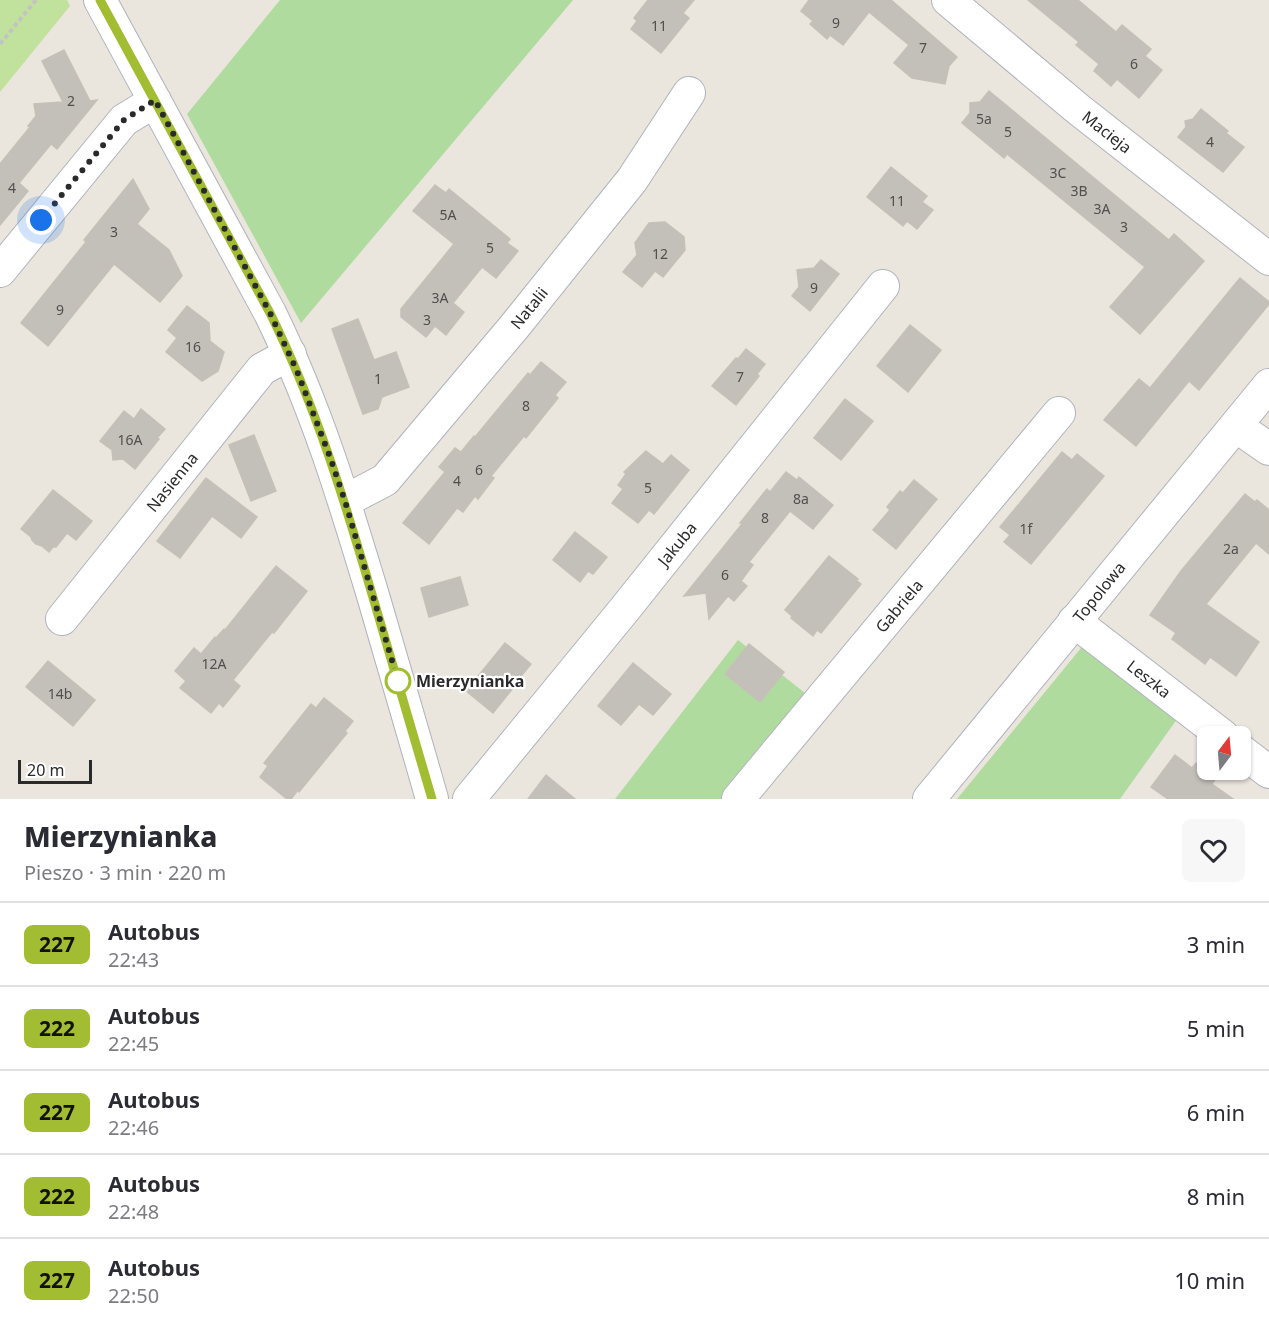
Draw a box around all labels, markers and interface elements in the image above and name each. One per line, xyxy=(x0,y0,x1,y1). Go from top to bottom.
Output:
house number: 9 xyxy=(832,13,840,32)
house number: 11 xyxy=(651,16,667,35)
house number: 7 xyxy=(919,38,927,57)
house number: 6 xyxy=(1130,54,1138,73)
house number: 2 xyxy=(67,91,75,110)
street label: Macieja xyxy=(1078,106,1136,158)
house number: 5a xyxy=(976,109,992,128)
house number: 5 xyxy=(1004,122,1012,141)
house number: 4 xyxy=(1206,132,1214,151)
house number: 3C xyxy=(1050,163,1067,182)
house number: 4 xyxy=(8,178,16,197)
house number: 3B xyxy=(1070,181,1088,200)
house number: 11 xyxy=(889,191,905,210)
house number: 3A xyxy=(1094,199,1111,218)
your location xyxy=(26,205,56,235)
house number: 5A xyxy=(440,205,457,224)
house number: 3 xyxy=(1120,217,1128,236)
house number: 3 xyxy=(110,222,118,241)
house number: 5 xyxy=(486,238,494,257)
house number: 12 xyxy=(652,244,668,263)
house number: 9 xyxy=(810,278,818,297)
street label: Natalii xyxy=(505,282,553,334)
house number: 3A xyxy=(432,288,449,307)
house number: 9 xyxy=(56,300,64,319)
house number: 3 xyxy=(423,310,431,329)
house number: 16 xyxy=(185,337,201,356)
house number: 7 xyxy=(736,367,744,386)
house number: 1 xyxy=(374,369,382,388)
house number: 8 xyxy=(522,396,530,415)
house number: 16A xyxy=(118,430,143,449)
street label: Nasienna xyxy=(141,448,203,516)
house number: 6 xyxy=(475,460,483,479)
house number: 4 xyxy=(453,471,461,490)
house number: 5 xyxy=(644,478,652,497)
house number: 8a xyxy=(793,489,809,508)
house number: 8 xyxy=(761,508,769,527)
street label: Jakuba xyxy=(651,517,701,572)
house number: 1f xyxy=(1020,519,1034,538)
house number: 2a xyxy=(1223,539,1239,558)
street label: Topolowa xyxy=(1068,557,1130,627)
house number: 6 xyxy=(721,565,729,584)
street label: Gabriela xyxy=(870,575,928,637)
house number: 12A xyxy=(202,654,227,673)
street label: Leszka xyxy=(1122,655,1176,703)
marker: Mierzynianka xyxy=(385,668,411,694)
place label: Mierzynianka xyxy=(416,670,524,692)
house number: 14b xyxy=(48,684,72,703)
north arrow xyxy=(1197,726,1251,780)
map controls xyxy=(1197,726,1251,780)
scale bar xyxy=(18,757,92,784)
text: 20 m xyxy=(27,759,64,781)
text: Mierzynianka xyxy=(24,817,217,855)
button: heart xyxy=(1182,819,1245,882)
text: Pieszo · 3 min · 220 m xyxy=(24,859,226,886)
text: Autobus xyxy=(108,916,200,946)
text: 3 min xyxy=(1187,929,1245,959)
text: 227 xyxy=(39,930,75,958)
text: 22:43 xyxy=(108,946,159,973)
text: Autobus xyxy=(108,1000,200,1030)
text: 5 min xyxy=(1187,1013,1245,1043)
text: 222 xyxy=(39,1014,75,1042)
text: 22:45 xyxy=(108,1030,159,1057)
text: Autobus xyxy=(108,1084,200,1114)
text: 6 min xyxy=(1187,1097,1245,1127)
text: 227 xyxy=(39,1098,75,1126)
text: 22:46 xyxy=(108,1114,159,1141)
text: Autobus xyxy=(108,1168,200,1198)
text: 8 min xyxy=(1187,1181,1245,1211)
text: 222 xyxy=(39,1182,75,1210)
text: 22:48 xyxy=(108,1198,159,1225)
text: Autobus xyxy=(108,1252,200,1282)
text: 10 min xyxy=(1174,1265,1245,1295)
text: 227 xyxy=(39,1266,75,1294)
text: 22:50 xyxy=(108,1282,159,1309)

